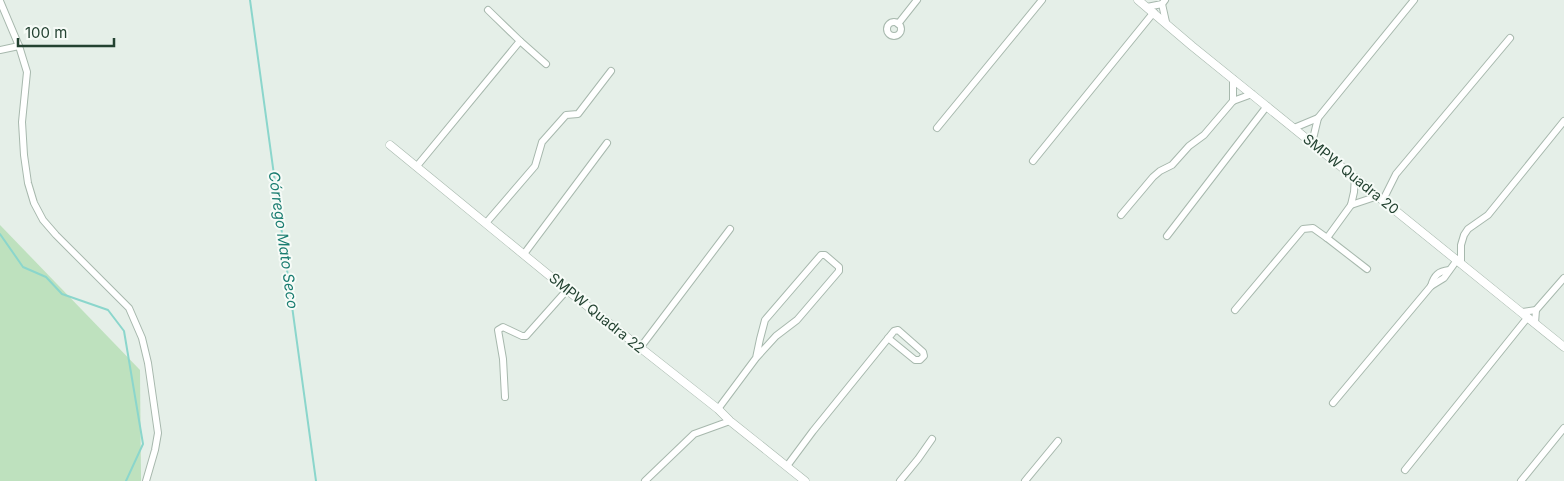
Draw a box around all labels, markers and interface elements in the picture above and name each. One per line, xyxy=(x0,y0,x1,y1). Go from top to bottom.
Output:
scale bar xyxy=(18,15,114,47)
text: 100 m xyxy=(25,23,67,42)
street label: SMPW Quadra 20 xyxy=(1300,130,1403,217)
water label: Córrego Mato Seco xyxy=(264,170,303,310)
street label: SMPW Quadra 22 xyxy=(546,269,648,356)

